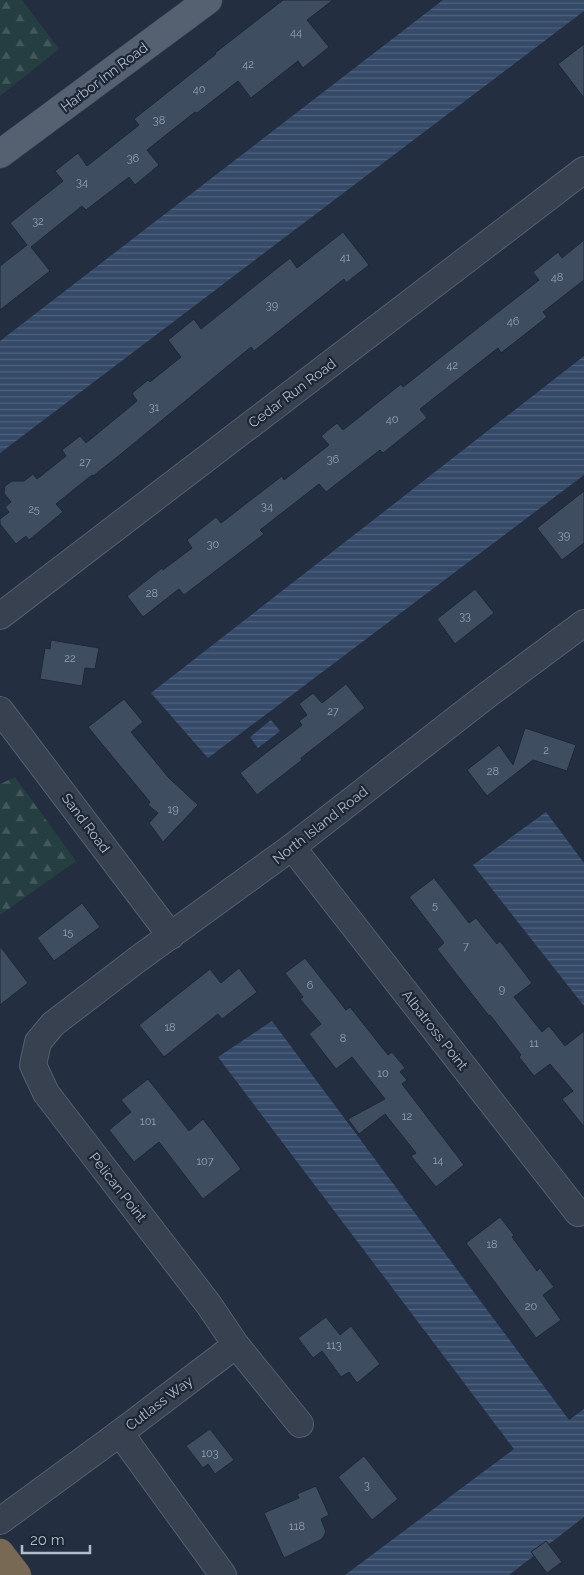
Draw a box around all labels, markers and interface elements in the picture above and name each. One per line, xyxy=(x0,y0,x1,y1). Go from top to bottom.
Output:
house number: 44 xyxy=(290,26,302,39)
street label: Harbor Inn Road xyxy=(57,39,151,115)
house number: 42 xyxy=(242,58,254,71)
house number: 40 xyxy=(193,83,206,96)
house number: 38 xyxy=(153,114,165,127)
house number: 36 xyxy=(127,152,140,165)
house number: 34 xyxy=(76,176,88,189)
house number: 32 xyxy=(32,215,44,228)
house number: 41 xyxy=(340,251,351,264)
house number: 48 xyxy=(551,271,563,284)
house number: 39 xyxy=(266,299,278,312)
house number: 46 xyxy=(507,315,520,328)
street label: Cedar Run Road xyxy=(245,355,339,431)
house number: 42 xyxy=(446,359,458,372)
house number: 31 xyxy=(149,401,160,414)
house number: 40 xyxy=(386,413,399,426)
house number: 36 xyxy=(327,453,340,466)
house number: 27 xyxy=(79,456,91,469)
house number: 34 xyxy=(261,500,273,513)
house number: 25 xyxy=(28,503,40,516)
house number: 39 xyxy=(558,529,570,542)
house number: 30 xyxy=(207,538,220,551)
house number: 28 xyxy=(146,587,158,600)
house number: 33 xyxy=(459,610,471,623)
house number: 22 xyxy=(64,652,76,665)
house number: 27 xyxy=(327,705,339,718)
house number: 2 xyxy=(543,744,549,757)
house number: 28 xyxy=(487,765,499,778)
street label: North Island Road xyxy=(269,783,371,867)
street label: Sand Road xyxy=(59,790,113,856)
house number: 19 xyxy=(167,803,179,816)
house number: 5 xyxy=(432,899,438,912)
house number: 15 xyxy=(63,926,73,939)
house number: 7 xyxy=(463,940,469,953)
house number: 6 xyxy=(307,979,314,992)
house number: 9 xyxy=(499,983,505,996)
street label: Albatross Point xyxy=(399,987,471,1073)
house number: 18 xyxy=(164,1021,176,1034)
house number: 8 xyxy=(340,1032,346,1045)
house number: 11 xyxy=(529,1037,539,1050)
house number: 10 xyxy=(377,1067,389,1080)
house number: 12 xyxy=(402,1110,412,1123)
house number: 101 xyxy=(140,1115,156,1128)
street label: Pelican Point xyxy=(86,1149,150,1225)
house number: 14 xyxy=(433,1154,443,1167)
house number: 107 xyxy=(196,1155,214,1168)
house number: 18 xyxy=(486,1238,498,1251)
house number: 20 xyxy=(525,1300,537,1313)
house number: 113 xyxy=(326,1339,342,1352)
street label: Cutlass Way xyxy=(122,1372,196,1433)
house number: 103 xyxy=(201,1447,219,1460)
house number: 3 xyxy=(364,1479,370,1492)
house number: 118 xyxy=(289,1520,305,1533)
scale bar xyxy=(22,1522,90,1554)
text: 20 m xyxy=(30,1531,65,1549)

